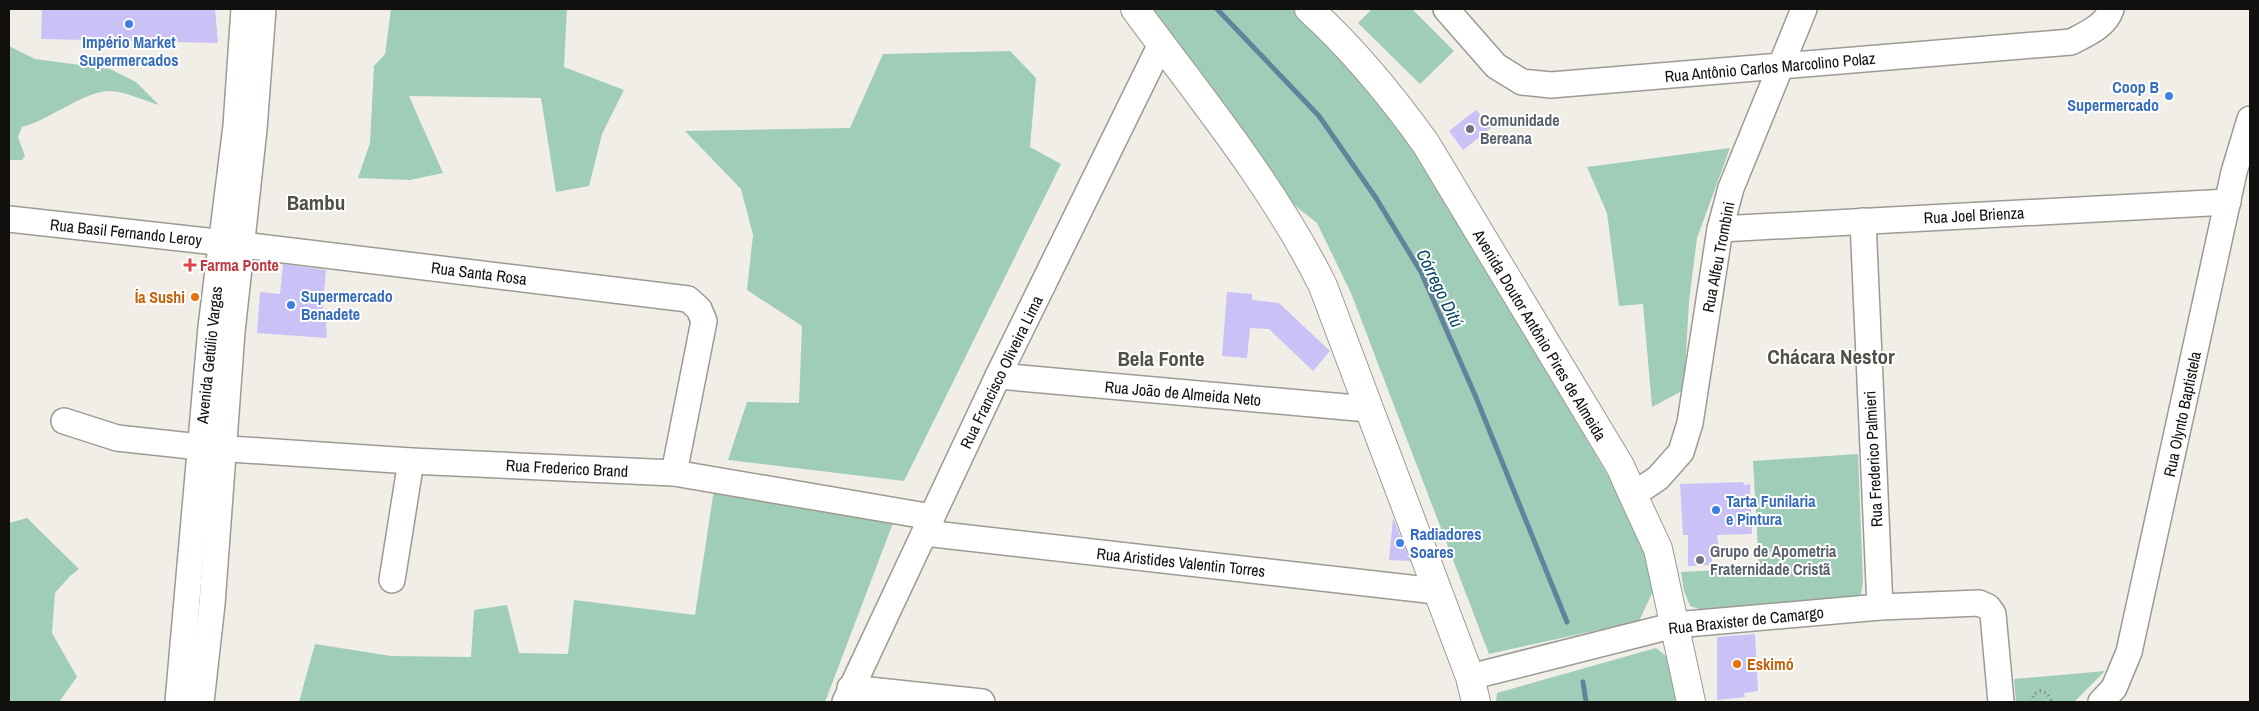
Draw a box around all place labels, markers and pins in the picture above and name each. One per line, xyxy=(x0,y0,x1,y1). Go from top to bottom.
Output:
marker: Império Market Supermercados xyxy=(123,18,135,30)
place label: Império Market Supermercados xyxy=(79,31,179,71)
place label: Coop B Supermercado xyxy=(2067,76,2159,116)
marker: Coop B Supermercado xyxy=(2163,90,2175,102)
place label: Comunidade Bereana xyxy=(1480,109,1559,149)
marker: Comunidade Bereana xyxy=(1464,123,1476,135)
place label: Farma Ponte xyxy=(200,254,279,276)
marker: Farma Ponte xyxy=(184,259,196,271)
place label: Supermercado Benadete xyxy=(301,285,393,325)
place label: Ía Sushi xyxy=(135,286,185,308)
marker: Ía Sushi xyxy=(189,291,201,303)
marker: Supermercado Benadete xyxy=(285,299,297,311)
place label: Tarta Funilaria e Pintura xyxy=(1726,490,1816,530)
marker: Tarta Funilaria e Pintura xyxy=(1710,504,1722,516)
place label: Radiadores Soares xyxy=(1410,523,1481,563)
marker: Radiadores Soares xyxy=(1394,537,1406,549)
place label: Grupo de Apometria Fraternidade Cristã xyxy=(1710,540,1837,580)
marker: Grupo de Apometria Fraternidade Cristã xyxy=(1694,554,1706,566)
place label: Eskimó xyxy=(1747,653,1794,675)
marker: Eskimó xyxy=(1731,658,1743,670)

